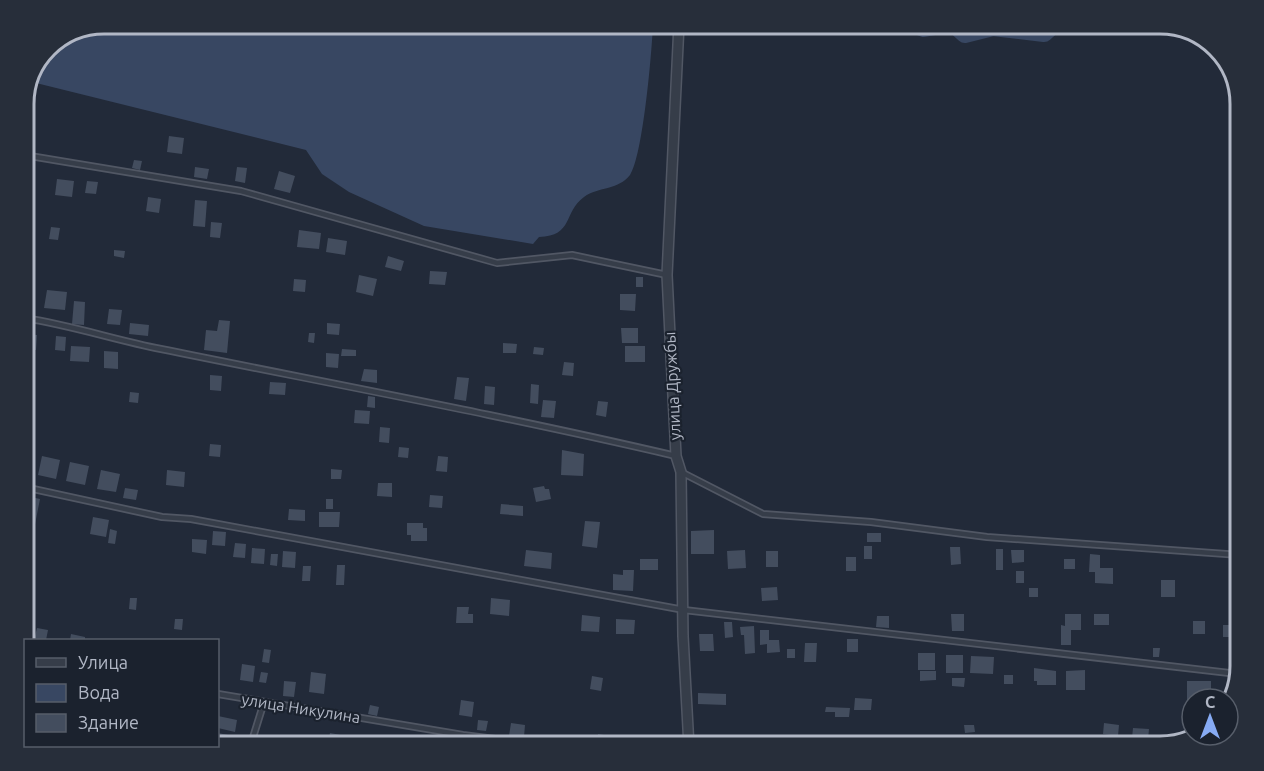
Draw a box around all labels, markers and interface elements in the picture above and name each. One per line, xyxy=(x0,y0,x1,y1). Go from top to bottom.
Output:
street label: улица Дружбы xyxy=(660,331,684,441)
legend xyxy=(24,639,219,747)
text: Улица xyxy=(78,652,128,672)
text: Вода xyxy=(78,682,120,702)
north arrow xyxy=(1180,687,1240,747)
street label: улица Никулина xyxy=(240,690,362,726)
text: С xyxy=(1205,693,1215,711)
text: Здание xyxy=(78,712,139,732)

